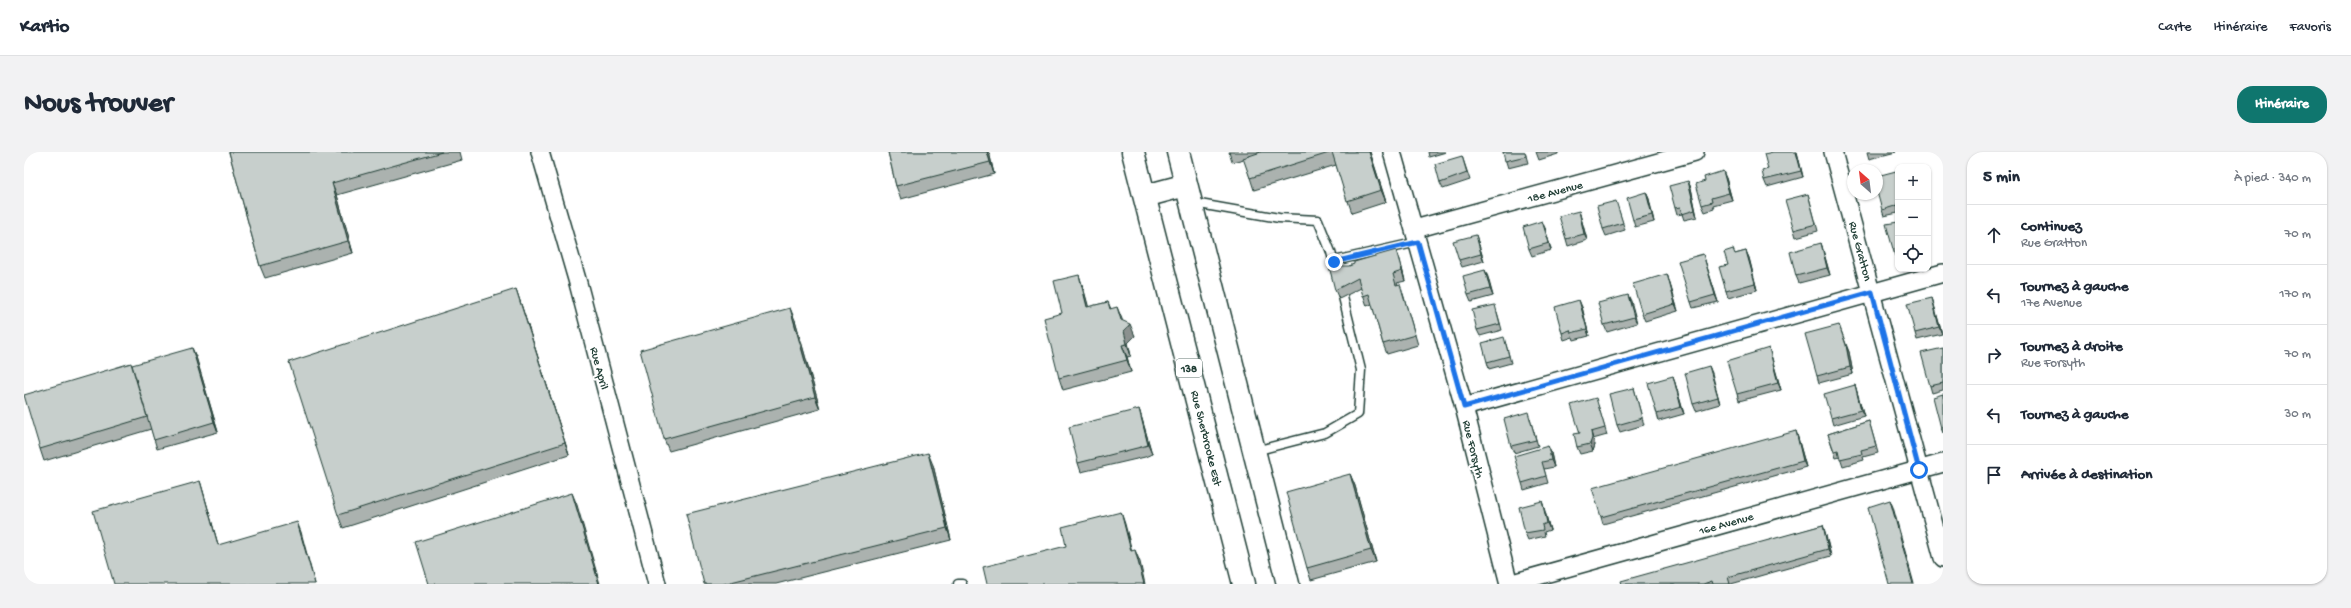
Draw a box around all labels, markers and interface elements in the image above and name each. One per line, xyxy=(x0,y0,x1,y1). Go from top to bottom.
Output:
text: Kartio xyxy=(20,16,69,39)
text: Carte xyxy=(2158,19,2192,36)
text: Itinéraire xyxy=(2214,19,2267,36)
text: Favoris xyxy=(2289,19,2331,36)
button: Itinéraire xyxy=(2237,86,2327,123)
text: Nous trouver xyxy=(24,88,173,121)
north arrow xyxy=(1847,164,1883,200)
map controls xyxy=(1895,164,1931,272)
button: + xyxy=(1895,164,1931,200)
text: 5 min xyxy=(1983,168,2020,188)
text: À pied · 340 m xyxy=(2234,171,2311,186)
street label: 18e Avenue xyxy=(1525,179,1585,207)
button: − xyxy=(1895,200,1931,236)
text: Continuez xyxy=(2021,218,2082,236)
street label: Rue Gratton xyxy=(1844,220,1874,283)
icon: ahead xyxy=(1983,224,2005,246)
text: 70 m xyxy=(2285,227,2311,242)
button: locate xyxy=(1895,236,1931,272)
text: Rue Gratton xyxy=(2021,236,2087,251)
route end xyxy=(1325,253,1343,271)
text: Tournez à gauche xyxy=(2021,278,2129,296)
icon: left xyxy=(1983,284,2005,306)
text: 170 m xyxy=(2279,287,2311,302)
text: 17e Avenue xyxy=(2021,296,2082,311)
text: Tournez à droite xyxy=(2021,338,2123,356)
icon: right xyxy=(1983,344,2005,366)
street label: Rue April xyxy=(586,346,611,392)
text: 70 m xyxy=(2285,347,2311,362)
text: Rue Forsyth xyxy=(2021,356,2085,371)
road number: 138 xyxy=(1176,359,1202,377)
street label: Rue Sherbrooke Est xyxy=(1186,389,1224,489)
icon: left xyxy=(1983,404,2005,426)
text: Tournez à gauche xyxy=(2021,406,2129,424)
text: 30 m xyxy=(2285,407,2311,422)
street label: Rue Forsyth xyxy=(1458,419,1486,480)
route start xyxy=(1910,461,1928,479)
icon: arrive xyxy=(1983,464,2005,486)
text: Arrivée à destination xyxy=(2021,466,2152,484)
street label: 16e Avenue xyxy=(1697,510,1756,540)

